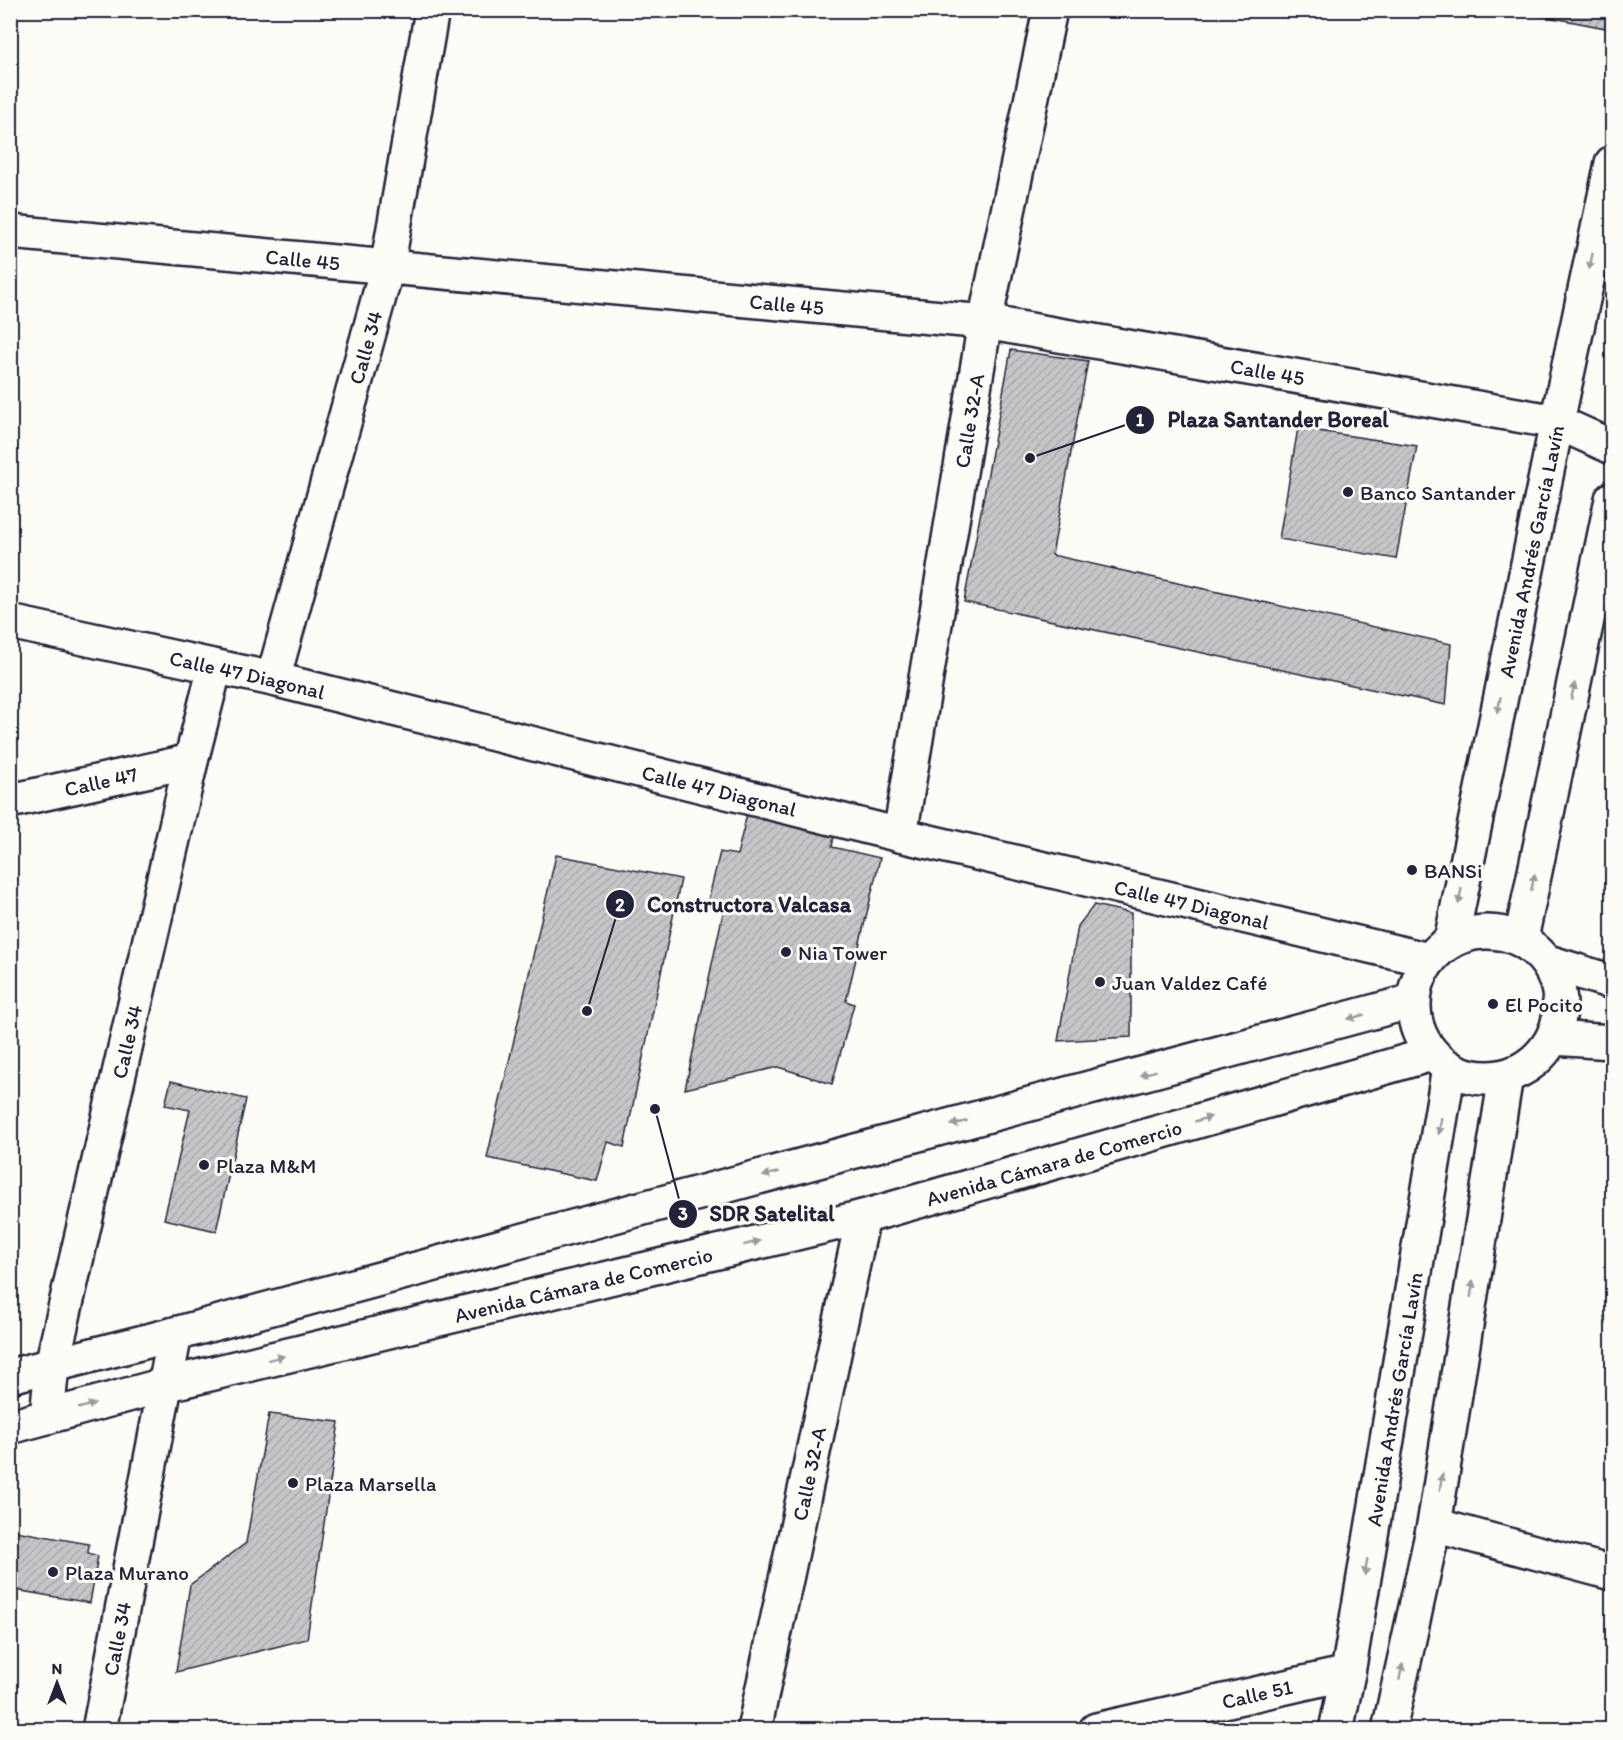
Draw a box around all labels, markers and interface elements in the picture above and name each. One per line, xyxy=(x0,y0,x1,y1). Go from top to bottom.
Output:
street label: Calle 45 xyxy=(264,243,341,275)
one-way arrow xyxy=(1586,252,1596,270)
street label: Calle 45 xyxy=(748,288,825,320)
street label: Calle 34 xyxy=(343,308,387,387)
street label: Calle 45 xyxy=(1229,353,1307,390)
street label: Calle 32-A xyxy=(949,371,989,470)
callout: Plaza Santander Boreal xyxy=(1125,400,1401,440)
text: Plaza Santander Boreal xyxy=(1167,406,1389,433)
text: 1 xyxy=(1136,409,1145,431)
street label: Avenida Andrés García Lavín xyxy=(1493,423,1569,680)
place label: Banco Santander xyxy=(1360,480,1516,505)
marker: Banco Santander xyxy=(1341,485,1355,499)
street label: Calle 47 Diagonal xyxy=(167,644,328,704)
one-way arrow xyxy=(1569,681,1578,700)
one-way arrow xyxy=(1494,696,1503,715)
street label: Calle 47 Diagonal xyxy=(639,759,799,821)
street label: Calle 47 xyxy=(62,761,140,801)
place label: BANSi xyxy=(1424,858,1482,883)
marker: BANSi xyxy=(1405,863,1419,877)
one-way arrow xyxy=(1529,872,1538,891)
street label: Calle 47 Diagonal xyxy=(1112,874,1272,934)
callout: Constructora Valcasa xyxy=(605,884,862,924)
one-way arrow xyxy=(1455,887,1464,906)
text: Constructora Valcasa xyxy=(647,891,852,918)
text: 2 xyxy=(615,894,625,916)
place label: Nia Tower xyxy=(798,940,887,965)
marker: Nia Tower xyxy=(779,945,793,959)
place label: Juan Valdez Café xyxy=(1112,970,1267,995)
marker: Juan Valdez Café xyxy=(1093,975,1107,989)
place label: El Pocito xyxy=(1505,992,1583,1017)
marker: El Pocito xyxy=(1486,997,1500,1011)
street label: Calle 34 xyxy=(106,1002,147,1081)
one-way arrow xyxy=(1347,1012,1365,1022)
one-way arrow xyxy=(1139,1069,1157,1078)
street label: Avenida Cámara de Comercio xyxy=(923,1114,1185,1211)
one-way arrow xyxy=(1194,1114,1212,1124)
one-way arrow xyxy=(1435,1116,1444,1135)
one-way arrow xyxy=(950,1119,968,1129)
place label: Plaza M&M xyxy=(216,1153,316,1178)
marker: Plaza M&M xyxy=(197,1158,211,1172)
one-way arrow xyxy=(762,1170,780,1179)
callout: SDR Satelital xyxy=(668,1194,847,1234)
text: SDR Satelital xyxy=(709,1200,835,1227)
text: 3 xyxy=(678,1203,688,1225)
one-way arrow xyxy=(742,1238,761,1248)
street label: Avenida Cámara de Comercio xyxy=(452,1241,715,1327)
street label: Avenida Andrés García Lavín xyxy=(1360,1270,1427,1528)
one-way arrow xyxy=(1467,1279,1476,1298)
one-way arrow xyxy=(267,1353,285,1363)
one-way arrow xyxy=(78,1401,96,1410)
street label: Calle 32-A xyxy=(786,1424,831,1523)
place label: Plaza Marsella xyxy=(305,1471,436,1496)
one-way arrow xyxy=(1436,1472,1445,1491)
marker: Plaza Marsella xyxy=(286,1476,300,1490)
one-way arrow xyxy=(1361,1557,1370,1576)
place label: Plaza Murano xyxy=(65,1560,189,1585)
marker: Plaza Murano xyxy=(46,1565,60,1579)
street label: Calle 34 xyxy=(97,1599,136,1678)
north arrow xyxy=(27,1653,87,1713)
text: N xyxy=(52,1659,62,1678)
one-way arrow xyxy=(1397,1663,1406,1682)
street label: Calle 51 xyxy=(1219,1673,1295,1714)

